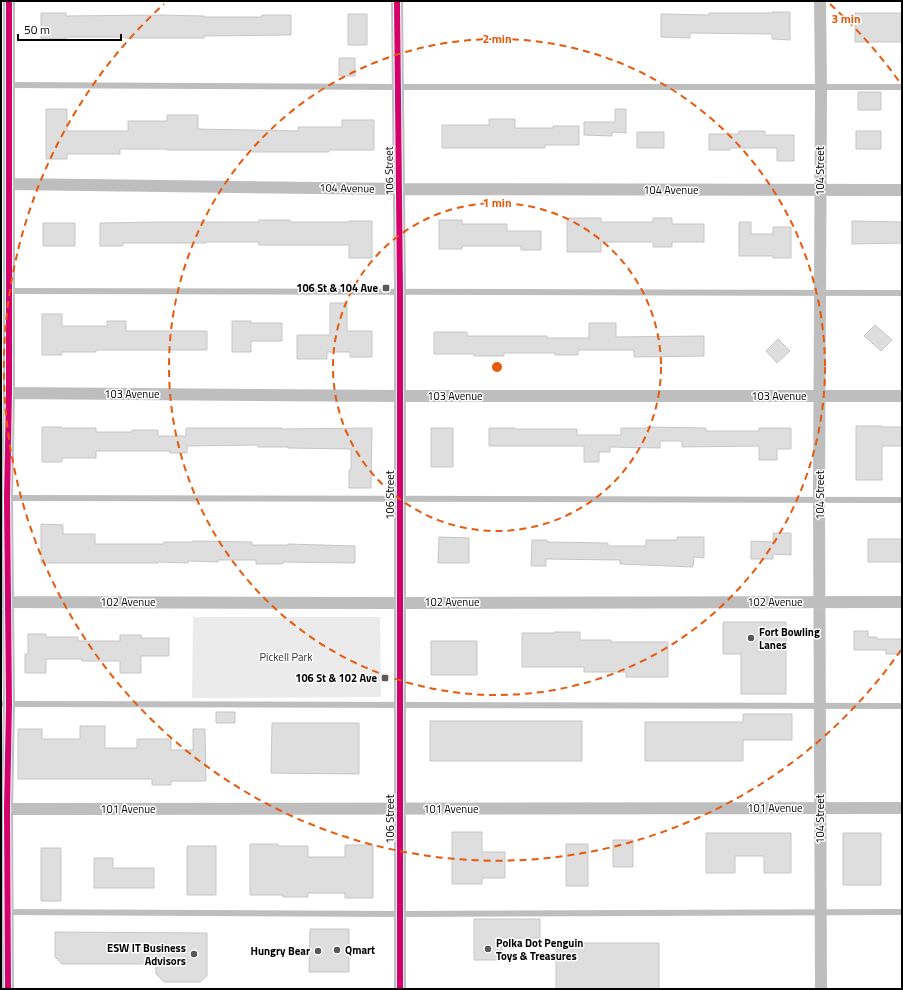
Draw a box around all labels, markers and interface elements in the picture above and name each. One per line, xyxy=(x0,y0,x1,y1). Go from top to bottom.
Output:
text: 3 min xyxy=(831,9,861,28)
scale bar xyxy=(18,16,121,42)
text: 50 m xyxy=(24,20,50,39)
text: 2 min xyxy=(482,29,512,48)
street label: 106 Street xyxy=(381,146,397,196)
street label: 104 Street xyxy=(812,146,828,196)
street label: 104 Avenue xyxy=(319,180,375,196)
street label: 104 Avenue xyxy=(643,182,699,198)
text: 1 min xyxy=(482,193,512,212)
place label: 106 St & 104 Ave xyxy=(296,280,378,296)
marker: 106 St & 104 Ave xyxy=(381,283,391,293)
centre of rings xyxy=(490,360,504,374)
street label: 103 Avenue xyxy=(104,386,160,402)
street label: 103 Avenue xyxy=(427,388,483,404)
street label: 103 Avenue xyxy=(751,388,807,404)
street label: 106 Street xyxy=(382,470,398,520)
street label: 104 Street xyxy=(812,470,828,520)
street label: 102 Avenue xyxy=(100,594,156,610)
street label: 102 Avenue xyxy=(424,594,480,610)
street label: 102 Avenue xyxy=(747,594,803,610)
place label: Fort Bowling Lanes xyxy=(759,624,820,653)
marker: Fort Bowling Lanes xyxy=(746,633,756,643)
park label: Pickell Park xyxy=(260,649,313,665)
place label: 106 St & 102 Ave xyxy=(295,670,377,686)
marker: 106 St & 102 Ave xyxy=(380,673,390,683)
street label: 106 Street xyxy=(382,794,398,844)
street label: 104 Street xyxy=(812,794,828,844)
street label: 101 Avenue xyxy=(747,800,803,816)
street label: 101 Avenue xyxy=(100,801,156,817)
street label: 101 Avenue xyxy=(423,801,479,817)
place label: Polka Dot Penguin Toys & Treasures xyxy=(496,935,583,964)
place label: ESW IT Business Advisors xyxy=(107,940,186,969)
place label: Qmart xyxy=(345,942,375,958)
place label: Hungry Bear xyxy=(250,943,310,959)
marker: Polka Dot Penguin Toys & Treasures xyxy=(483,944,493,954)
marker: Qmart xyxy=(332,945,342,955)
marker: Hungry Bear xyxy=(313,946,323,956)
marker: ESW IT Business Advisors xyxy=(189,949,199,959)

